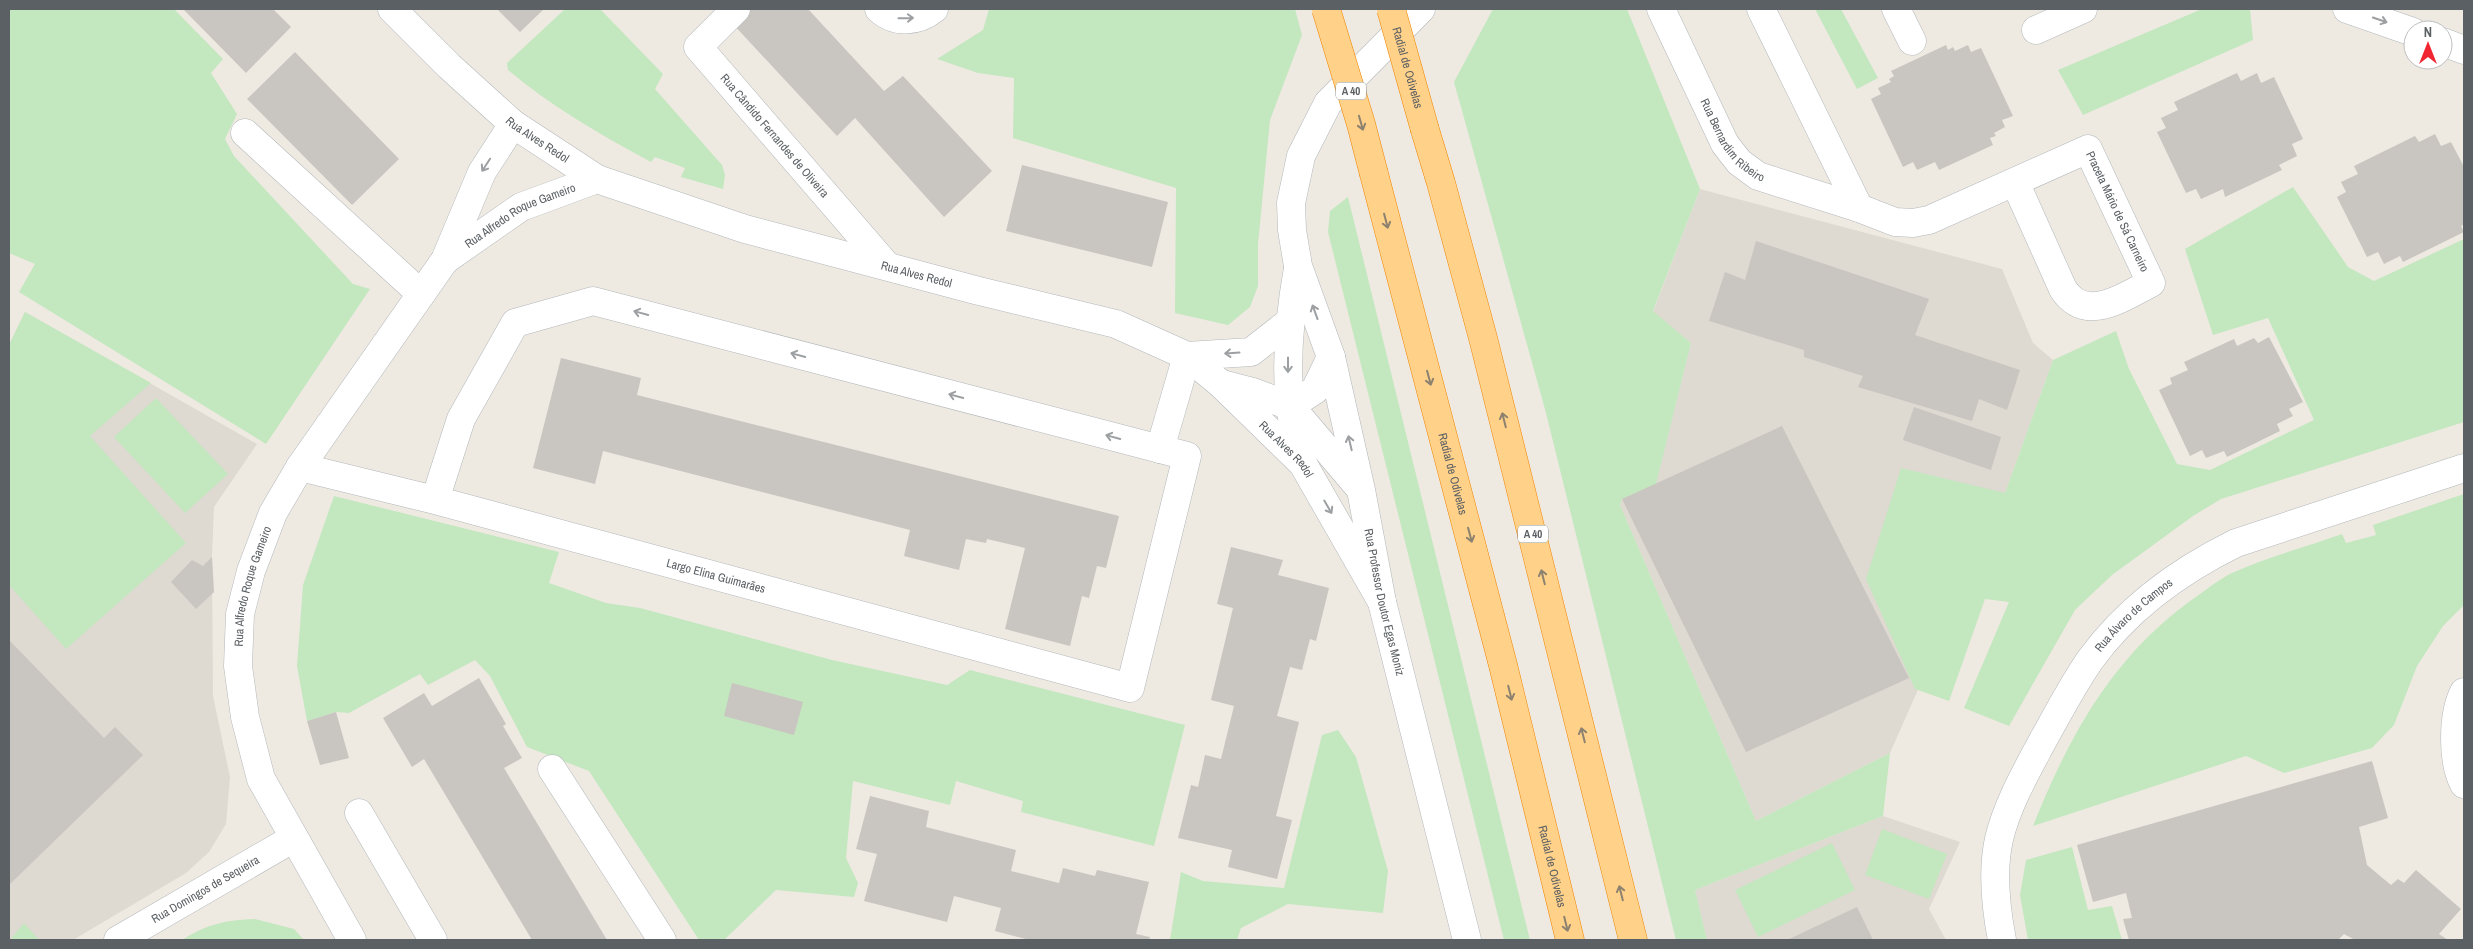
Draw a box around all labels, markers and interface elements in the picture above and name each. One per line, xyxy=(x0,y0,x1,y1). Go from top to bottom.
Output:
one-way arrow xyxy=(898,14,914,23)
one-way arrow xyxy=(2372,16,2387,25)
north arrow xyxy=(2403,20,2453,70)
text: N xyxy=(2424,23,2432,41)
street label: Radial de Odivelas xyxy=(1388,25,1427,110)
street label: Rua Cândido Fernandes de Oliveira xyxy=(717,71,833,201)
road number: A 40 xyxy=(1336,82,1366,100)
street label: Rua Bernardim Ribeiro xyxy=(1697,96,1766,185)
street label: Rua Alves Redol xyxy=(502,113,572,167)
one-way arrow xyxy=(1356,114,1366,130)
street label: Praceta Mário de Sá Carneiro xyxy=(2082,149,2153,275)
one-way arrow xyxy=(481,158,492,172)
street label: Rua Alfredo Roque Gameiro xyxy=(462,180,578,252)
one-way arrow xyxy=(1382,213,1392,229)
street label: Rua Alves Redol xyxy=(879,257,954,292)
one-way arrow xyxy=(1310,304,1319,320)
one-way arrow xyxy=(634,308,650,318)
one-way arrow xyxy=(1224,348,1240,357)
one-way arrow xyxy=(791,349,807,359)
one-way arrow xyxy=(1283,356,1293,372)
one-way arrow xyxy=(1425,370,1434,386)
one-way arrow xyxy=(948,390,964,400)
one-way arrow xyxy=(1499,412,1508,428)
street label: Rua Alves Redol xyxy=(1256,417,1317,480)
one-way arrow xyxy=(1105,431,1121,441)
street label: Radial de Odivelas xyxy=(1434,431,1471,516)
one-way arrow xyxy=(1345,435,1354,451)
one-way arrow xyxy=(1323,499,1333,513)
street label: Rua Alfredo Roque Gameiro xyxy=(231,524,275,647)
road number: A 40 xyxy=(1518,526,1548,542)
street label: Rua Professor Doutor Egas Moniz xyxy=(1360,527,1408,677)
one-way arrow xyxy=(1465,527,1475,543)
street label: Largo Elina Guimarães xyxy=(665,555,767,597)
one-way arrow xyxy=(1538,570,1548,586)
street label: Rua Álvaro de Campos xyxy=(2091,575,2176,655)
one-way arrow xyxy=(1506,684,1515,700)
one-way arrow xyxy=(1578,728,1587,744)
street label: Radial de Odivelas xyxy=(1534,824,1570,909)
street label: Rua Domingos de Sequeira xyxy=(148,852,263,927)
one-way arrow xyxy=(1616,885,1625,901)
one-way arrow xyxy=(1562,915,1571,931)

